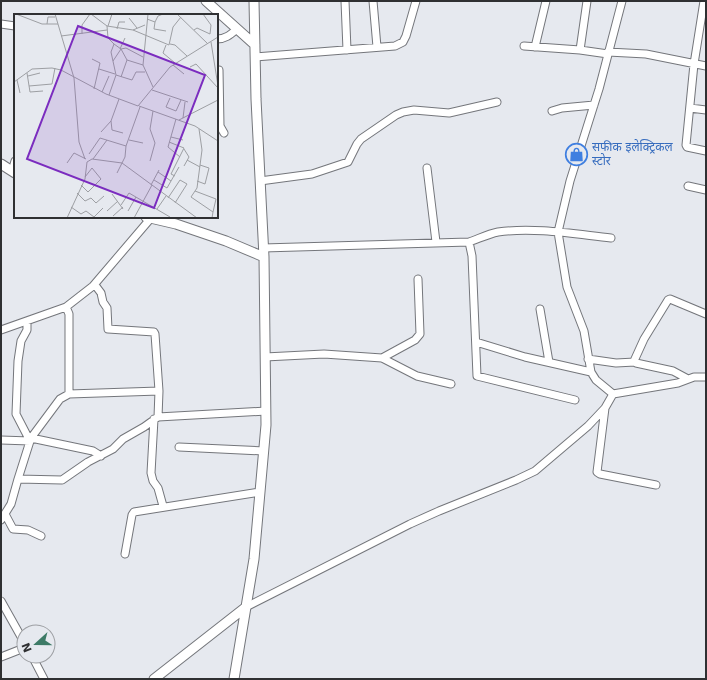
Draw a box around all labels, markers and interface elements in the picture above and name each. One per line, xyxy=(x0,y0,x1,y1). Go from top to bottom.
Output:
inset map xyxy=(14,14,218,218)
place label: सफीक इलेक्ट्रिकल स्टोर xyxy=(592,139,673,168)
shop icon: सफीक इलेक्ट्रिकल स्टोर xyxy=(563,141,589,167)
north arrow xyxy=(16,624,56,664)
text: N xyxy=(19,641,35,654)

